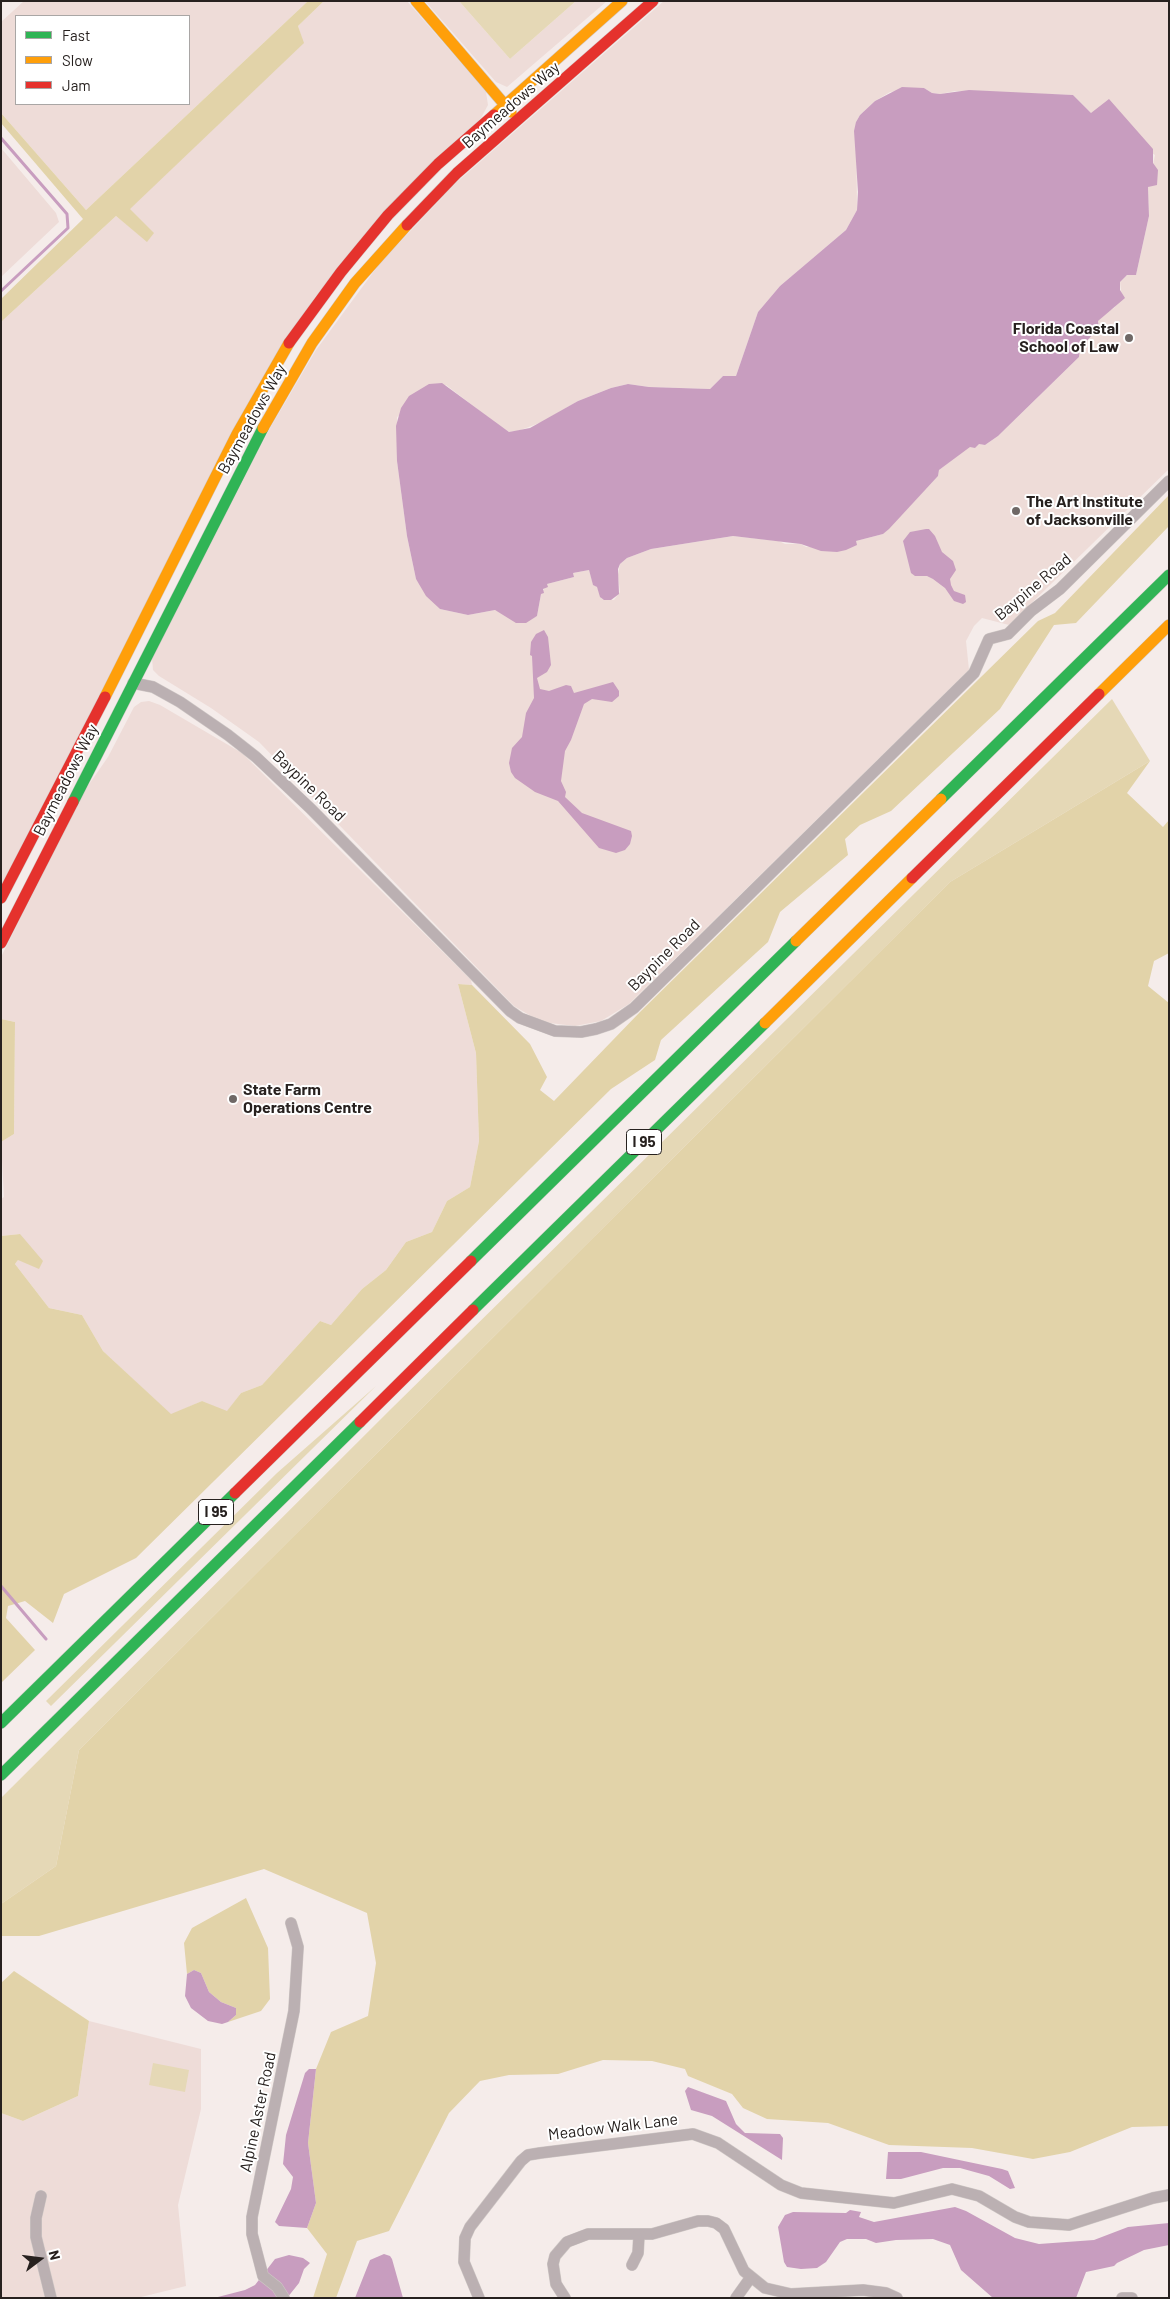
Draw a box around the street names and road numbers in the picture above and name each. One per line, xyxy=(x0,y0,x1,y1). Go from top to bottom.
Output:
street label: Baymeadows Way xyxy=(458,57,564,153)
street label: Baymeadows Way xyxy=(214,361,290,477)
street label: Baypine Road xyxy=(991,549,1075,625)
street label: Baymeadows Way xyxy=(30,721,102,839)
street label: Baypine Road xyxy=(269,746,349,826)
street label: Baypine Road xyxy=(624,915,704,995)
road number: I 95 xyxy=(626,1130,662,1154)
road number: I 95 xyxy=(198,1500,234,1524)
street label: Alpine Aster Road xyxy=(236,2050,280,2174)
street label: Meadow Walk Lane xyxy=(547,2110,679,2144)

